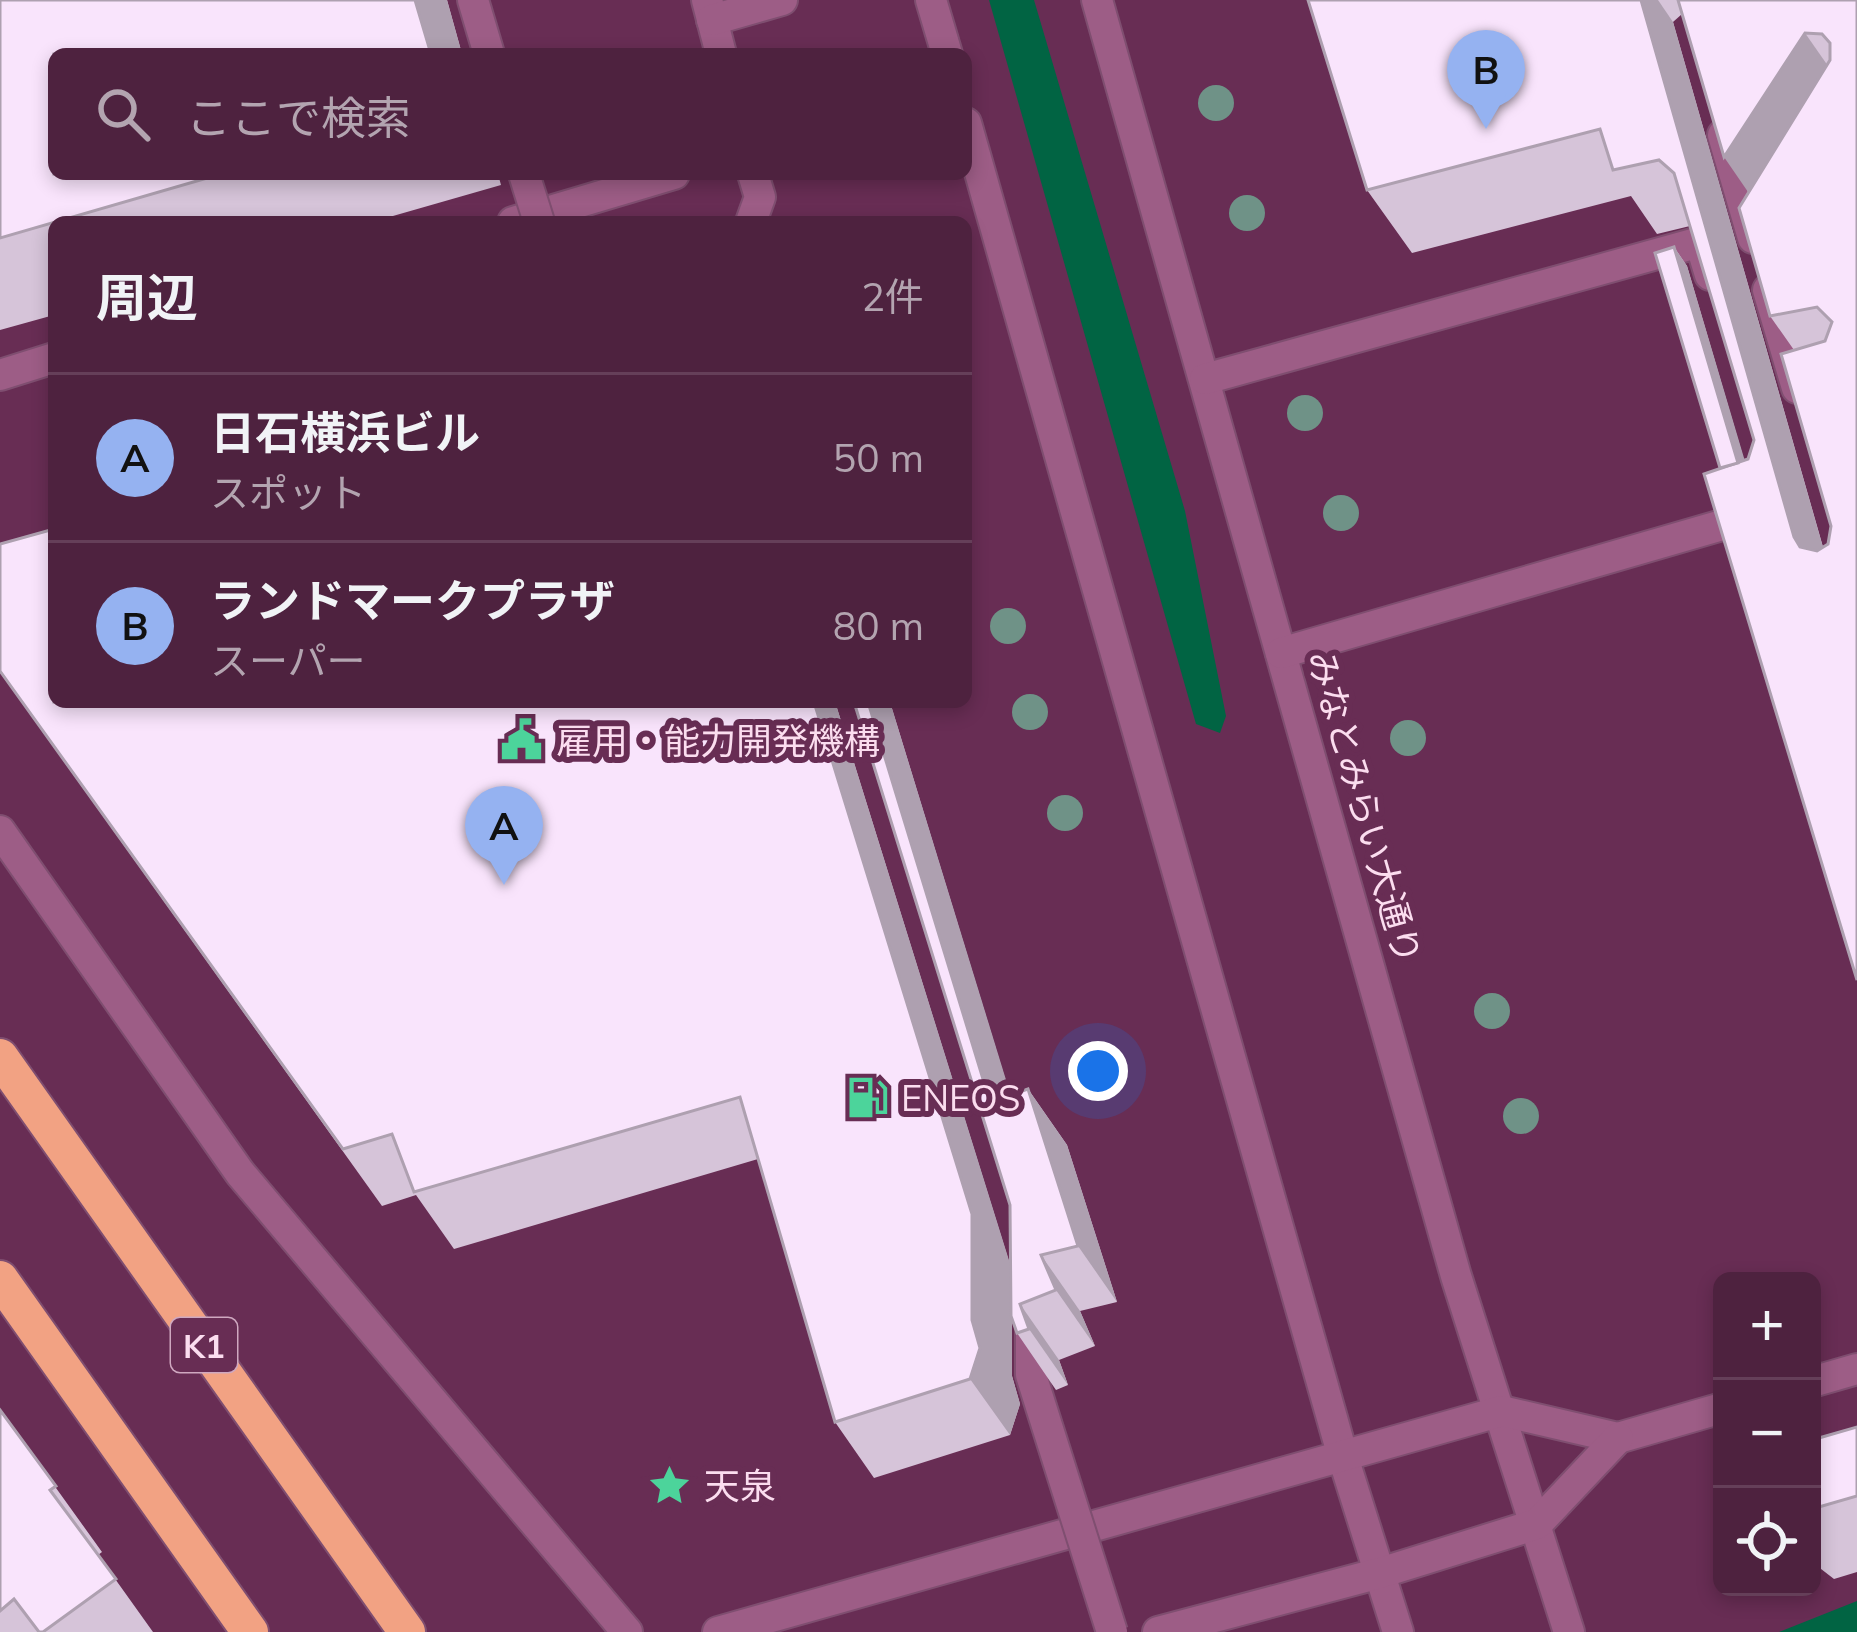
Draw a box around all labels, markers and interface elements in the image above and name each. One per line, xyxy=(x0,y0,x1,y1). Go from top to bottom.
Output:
pin: B xyxy=(1447,30,1525,129)
search box xyxy=(48,48,972,180)
icon: search xyxy=(90,81,156,147)
text: ここで検索 xyxy=(186,89,411,145)
text: 周辺 xyxy=(96,265,198,329)
text: 2件 xyxy=(862,272,924,321)
text: 日石横浜ビル xyxy=(210,404,480,460)
text: A xyxy=(120,433,150,482)
text: 50 m xyxy=(833,433,924,482)
text: スポット xyxy=(210,468,366,517)
text: ランドマークプラザ xyxy=(210,572,615,628)
text: B xyxy=(122,601,148,650)
text: 80 m xyxy=(833,601,924,650)
text: スーパー xyxy=(210,636,366,685)
street label: みなとみらい大通り xyxy=(1299,645,1431,969)
public building icon: 雇用・能力開発機構 xyxy=(499,717,545,763)
place label: 雇用・能力開発機構 xyxy=(556,718,880,763)
pin: A xyxy=(465,786,543,885)
your location xyxy=(1068,1041,1128,1101)
fuel station icon: ENEOS xyxy=(844,1074,890,1120)
place label: ENEOS xyxy=(901,1075,1020,1120)
map controls xyxy=(1713,1272,1821,1596)
button: + xyxy=(1713,1272,1821,1380)
road number: K1 xyxy=(171,1318,237,1372)
button: − xyxy=(1713,1380,1821,1488)
place icon: 天泉 xyxy=(647,1462,693,1508)
place label: 天泉 xyxy=(704,1463,776,1508)
button: locate xyxy=(1713,1488,1821,1596)

